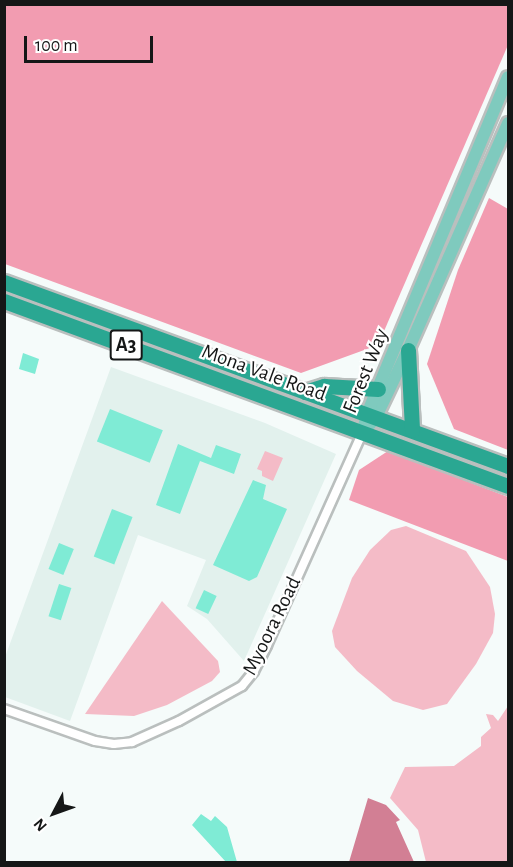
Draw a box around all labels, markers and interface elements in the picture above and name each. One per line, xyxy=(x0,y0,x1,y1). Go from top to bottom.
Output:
scale bar xyxy=(27,24,156,62)
text: 100 m xyxy=(35,37,78,55)
street label: Forest Way xyxy=(338,325,394,417)
road number: A3 xyxy=(110,328,142,362)
street label: Mona Vale Road xyxy=(198,339,330,407)
street label: Myoora Road xyxy=(237,572,307,680)
north arrow xyxy=(24,783,84,843)
text: N xyxy=(31,815,50,834)

